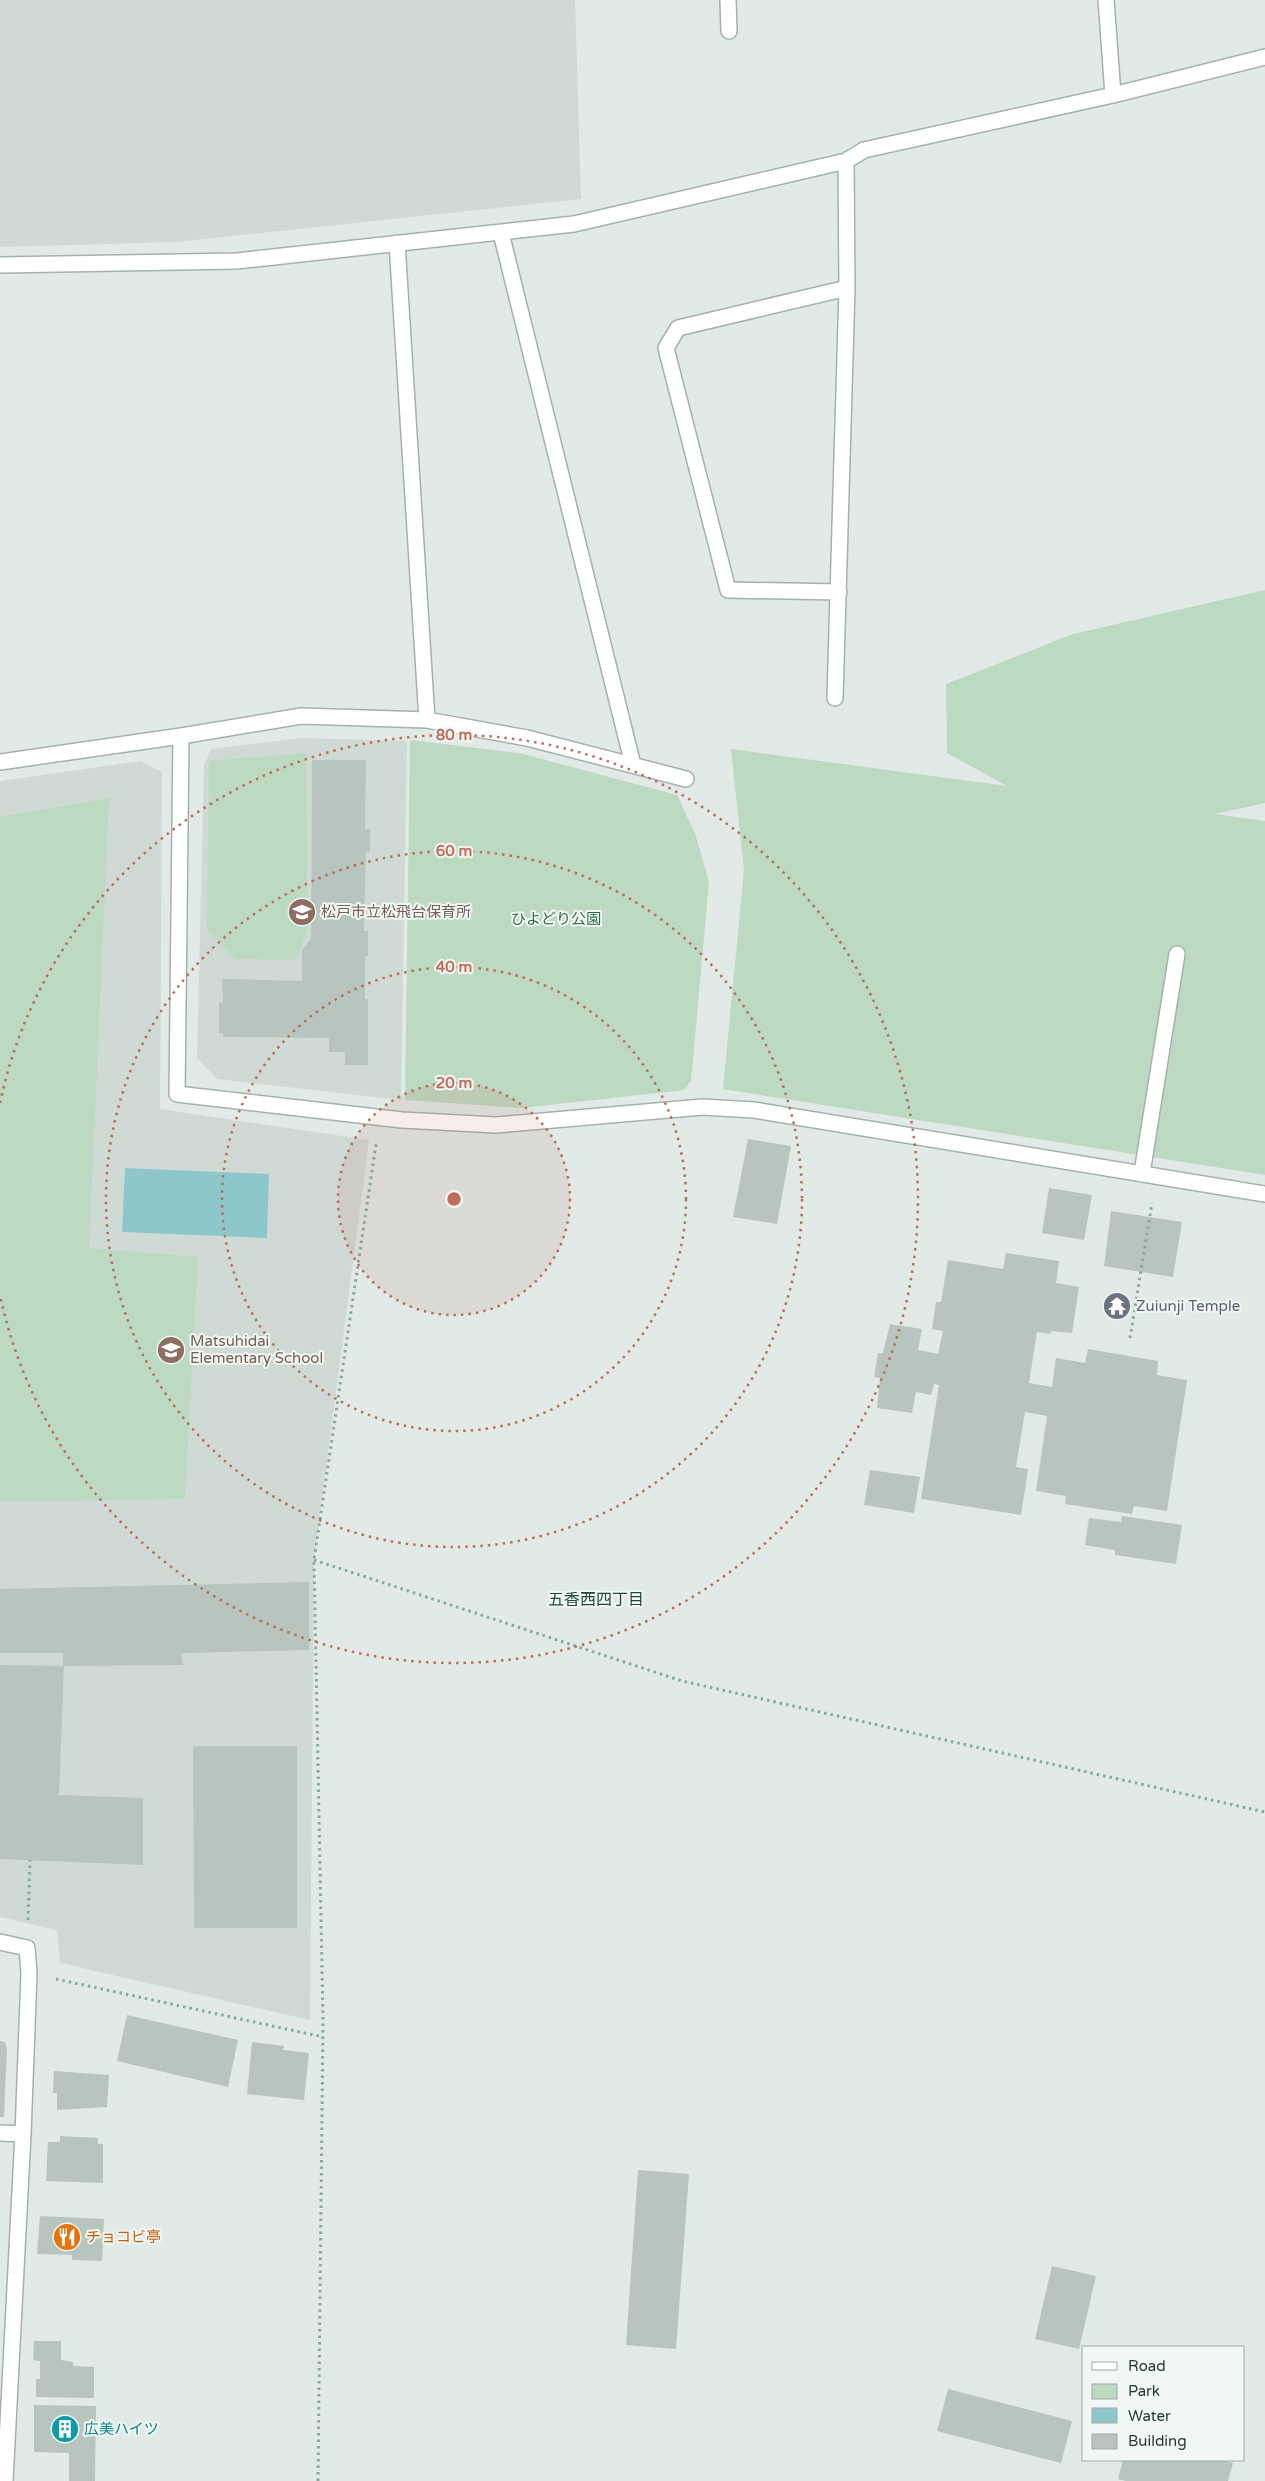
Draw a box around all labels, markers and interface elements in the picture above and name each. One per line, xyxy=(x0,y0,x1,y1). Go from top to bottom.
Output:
text: 80 m xyxy=(436,726,472,744)
text: 60 m xyxy=(436,842,472,860)
school or university icon: 松戸市立松飛台保育所 xyxy=(287,897,317,927)
place label: 松戸市立松飛台保育所 xyxy=(321,903,471,921)
park label: ひよどり公園 xyxy=(511,910,601,928)
text: 40 m xyxy=(436,958,472,976)
text: 20 m xyxy=(436,1074,472,1092)
centre of rings xyxy=(445,1190,463,1208)
temple icon: Zuiunji Temple xyxy=(1102,1291,1132,1321)
place label: Zuiunji Temple xyxy=(1136,1297,1240,1315)
place label: Matsuhidai Elementary School xyxy=(190,1332,323,1367)
school or university icon: Matsuhidai Elementary School xyxy=(156,1335,186,1365)
district label: 五香西四丁目 xyxy=(548,1590,644,1610)
restaurant icon: チョコビ亭 xyxy=(52,2222,82,2252)
place label: チョコビ亭 xyxy=(86,2228,161,2246)
legend xyxy=(1082,2346,1245,2461)
text: Road xyxy=(1128,2357,1166,2375)
text: Park xyxy=(1128,2382,1160,2400)
text: Water xyxy=(1128,2407,1171,2425)
building icon: 広美ハイツ xyxy=(50,2414,80,2444)
place label: 広美ハイツ xyxy=(84,2420,159,2438)
text: Building xyxy=(1128,2432,1187,2450)

